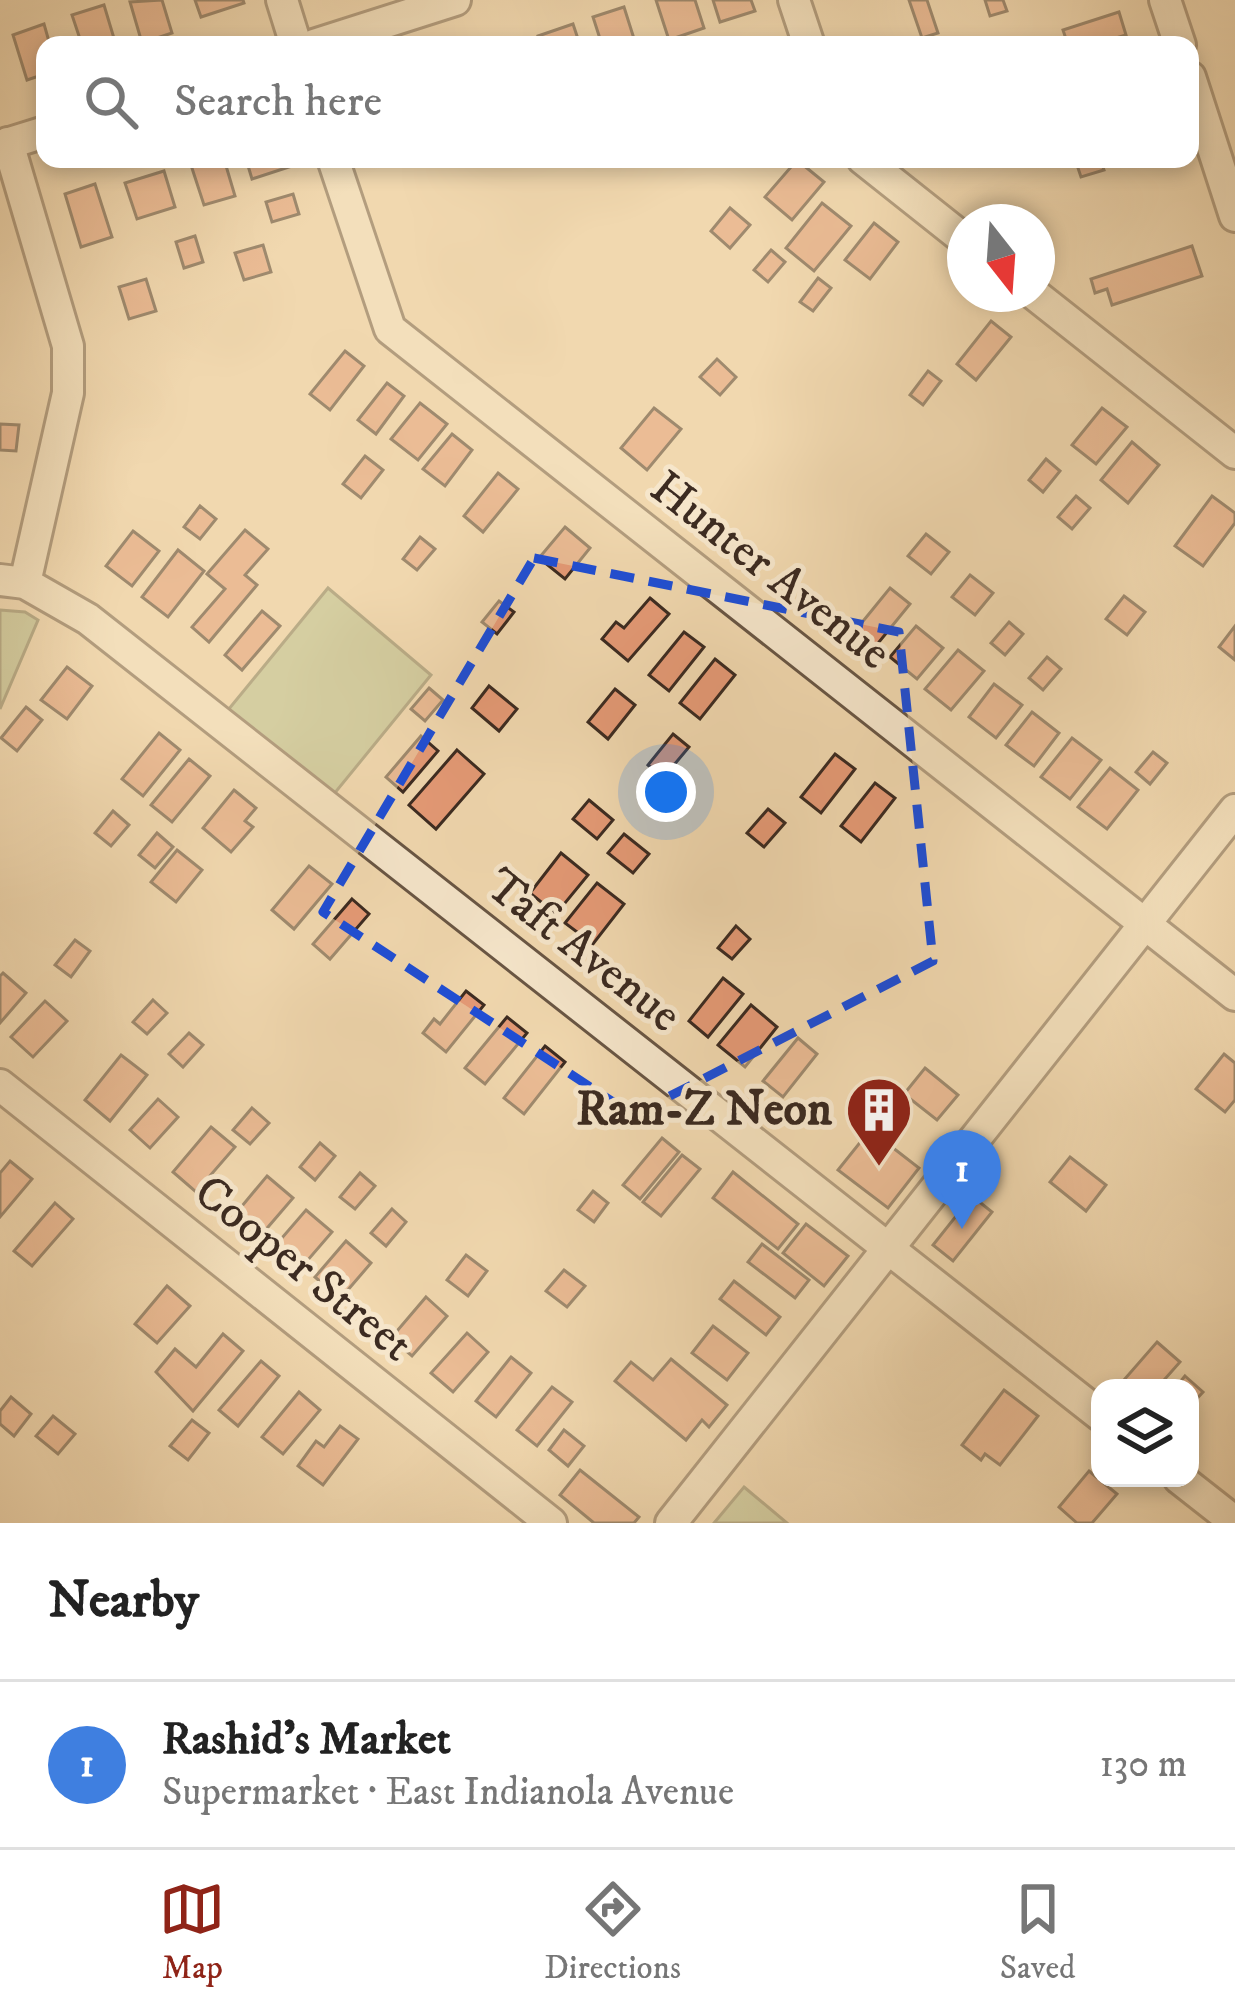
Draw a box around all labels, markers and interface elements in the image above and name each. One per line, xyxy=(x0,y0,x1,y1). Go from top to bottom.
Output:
search box xyxy=(36,36,1199,168)
icon: search xyxy=(78,69,144,135)
text: Search here xyxy=(174,74,382,130)
north arrow xyxy=(947,204,1055,312)
street label: Hunter Avenue xyxy=(638,458,902,684)
your location xyxy=(636,762,696,822)
street label: Taft Avenue xyxy=(473,856,693,1046)
building icon: Ram-Z Neon xyxy=(844,1075,914,1169)
place label: Ram-Z Neon xyxy=(576,1080,833,1140)
pin: 1 xyxy=(923,1130,1001,1229)
street label: Cooper Street xyxy=(181,1163,425,1375)
map controls xyxy=(1091,1379,1199,1487)
button: layers xyxy=(1091,1379,1199,1487)
text: Nearby xyxy=(48,1569,199,1633)
text: Rashid's Market xyxy=(162,1712,451,1768)
text: 1 xyxy=(80,1740,94,1789)
text: 130 m xyxy=(1099,1740,1187,1789)
text: Supermarket · East Indianola Avenue xyxy=(162,1768,734,1817)
tab: Map xyxy=(159,1876,225,1989)
tab: Directions xyxy=(544,1876,681,1989)
tab: Saved xyxy=(1000,1876,1076,1989)

